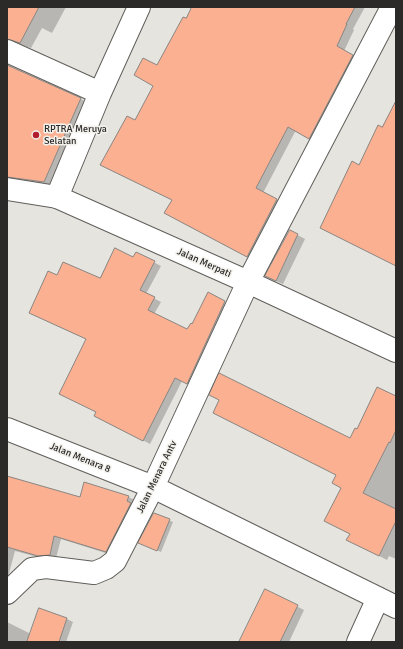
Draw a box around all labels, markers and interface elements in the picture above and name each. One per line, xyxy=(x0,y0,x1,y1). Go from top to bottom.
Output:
place label: RPTRA Meruya Selatan xyxy=(44,123,107,146)
marker: RPTRA Meruya Selatan xyxy=(31,130,41,140)
street label: Jalan Merpati xyxy=(175,246,233,280)
street label: Jalan Menara Antv xyxy=(134,439,180,515)
street label: Jalan Menara 8 xyxy=(48,440,112,476)

